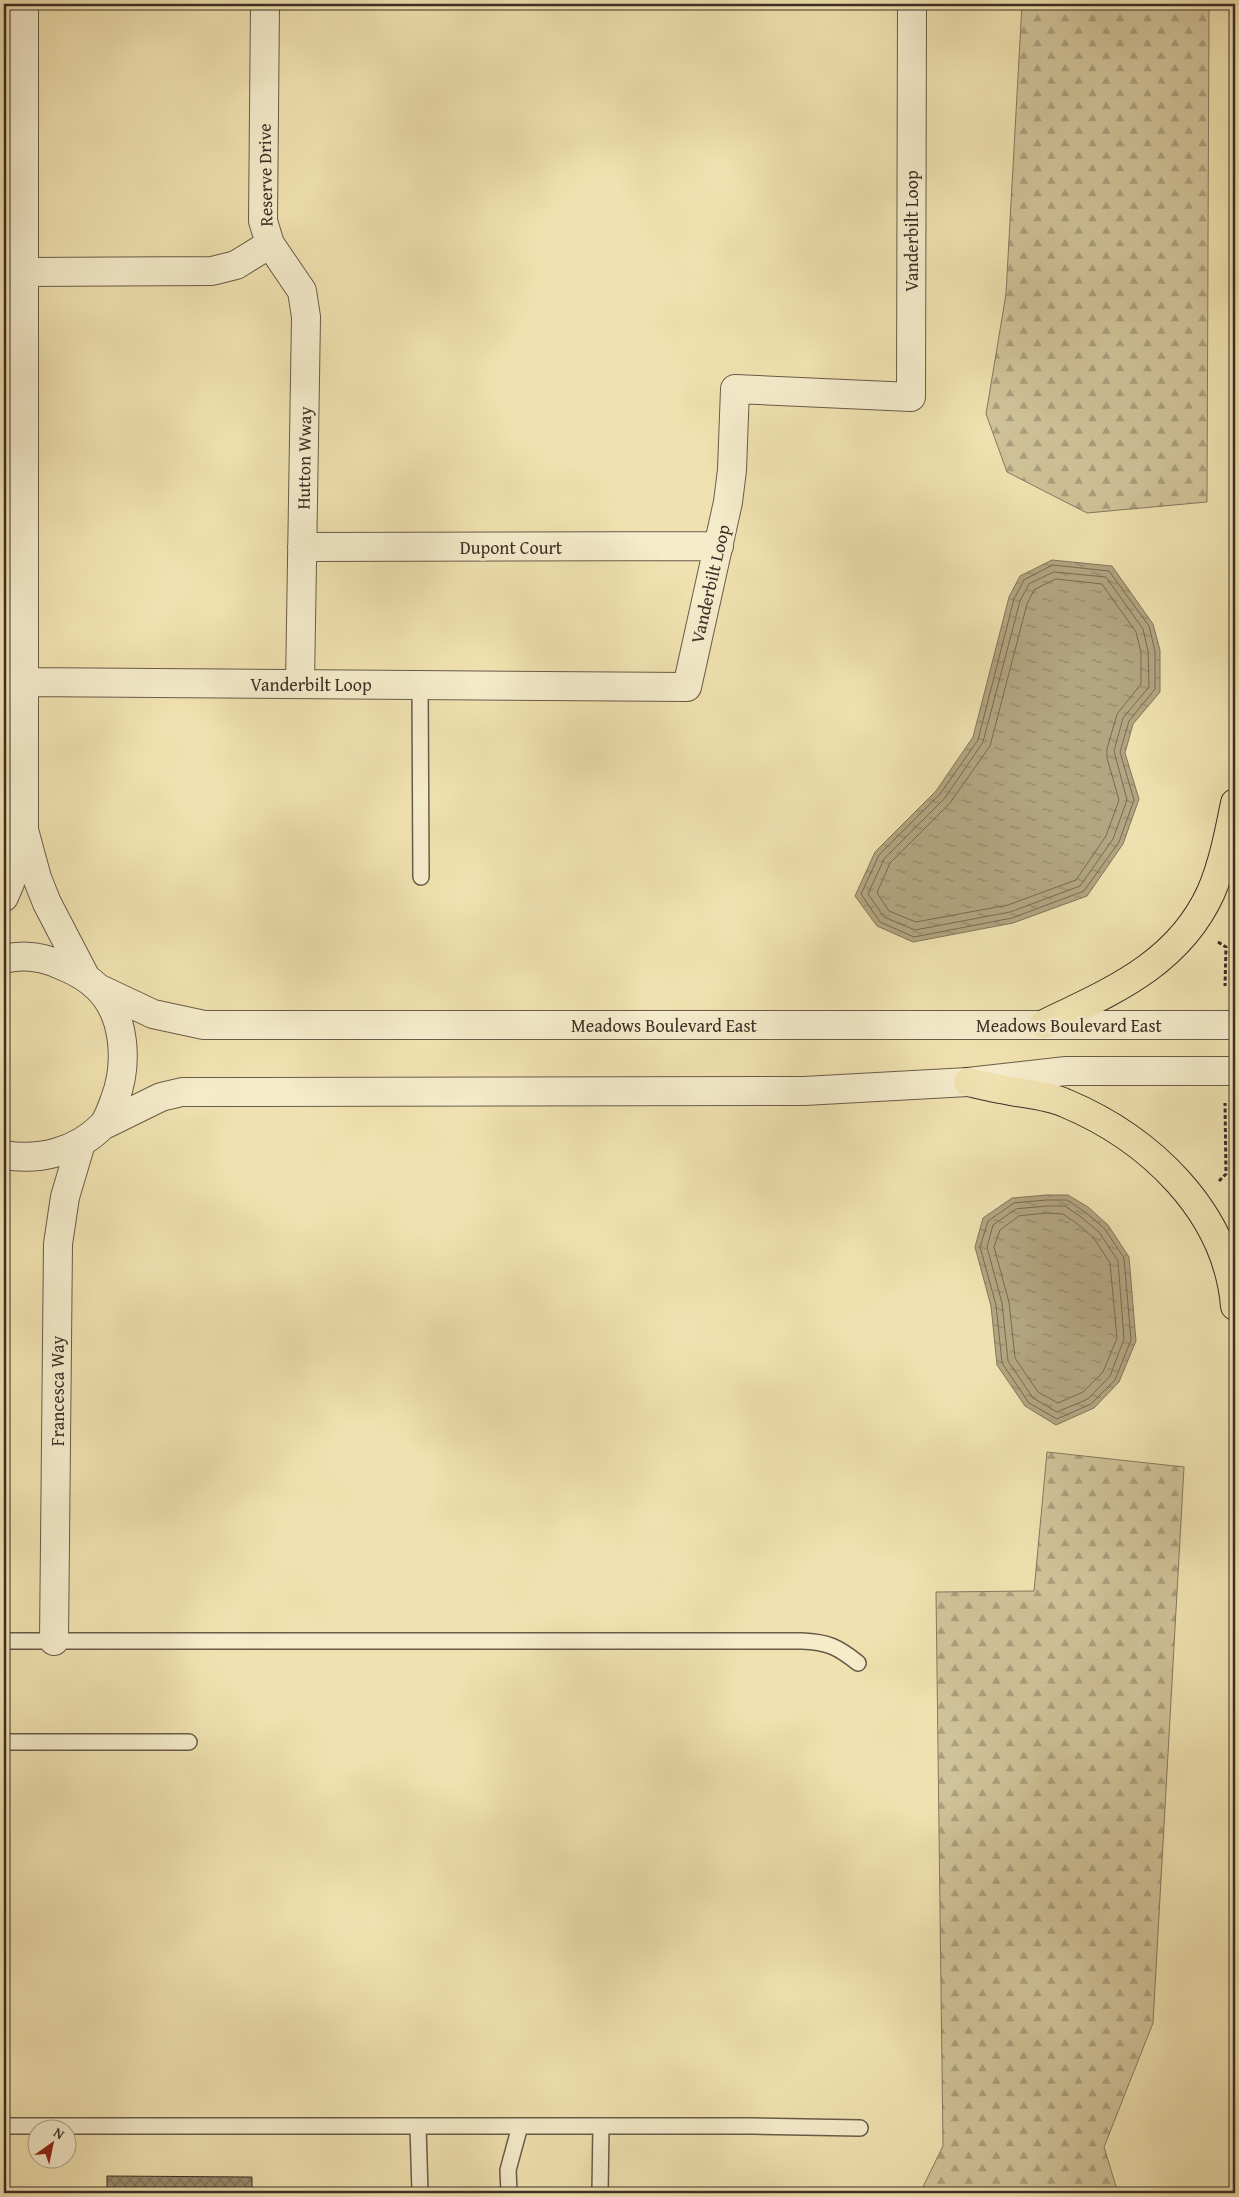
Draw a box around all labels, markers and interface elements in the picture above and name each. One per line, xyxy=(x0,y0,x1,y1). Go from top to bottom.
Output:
street label: Reserve Drive xyxy=(251,123,279,227)
street label: Vanderbilt Loop xyxy=(898,170,925,292)
street label: Hutton Wway xyxy=(290,406,318,510)
street label: Vanderbilt Loop xyxy=(683,522,737,646)
street label: Dupont Court xyxy=(460,534,563,561)
street label: Vanderbilt Loop xyxy=(250,671,372,698)
street label: Meadows Boulevard East xyxy=(571,1012,758,1039)
street label: Meadows Boulevard East xyxy=(976,1012,1163,1039)
street label: Francesca Way xyxy=(44,1336,71,1446)
north arrow xyxy=(28,2120,78,2170)
text: N xyxy=(50,2122,69,2144)

